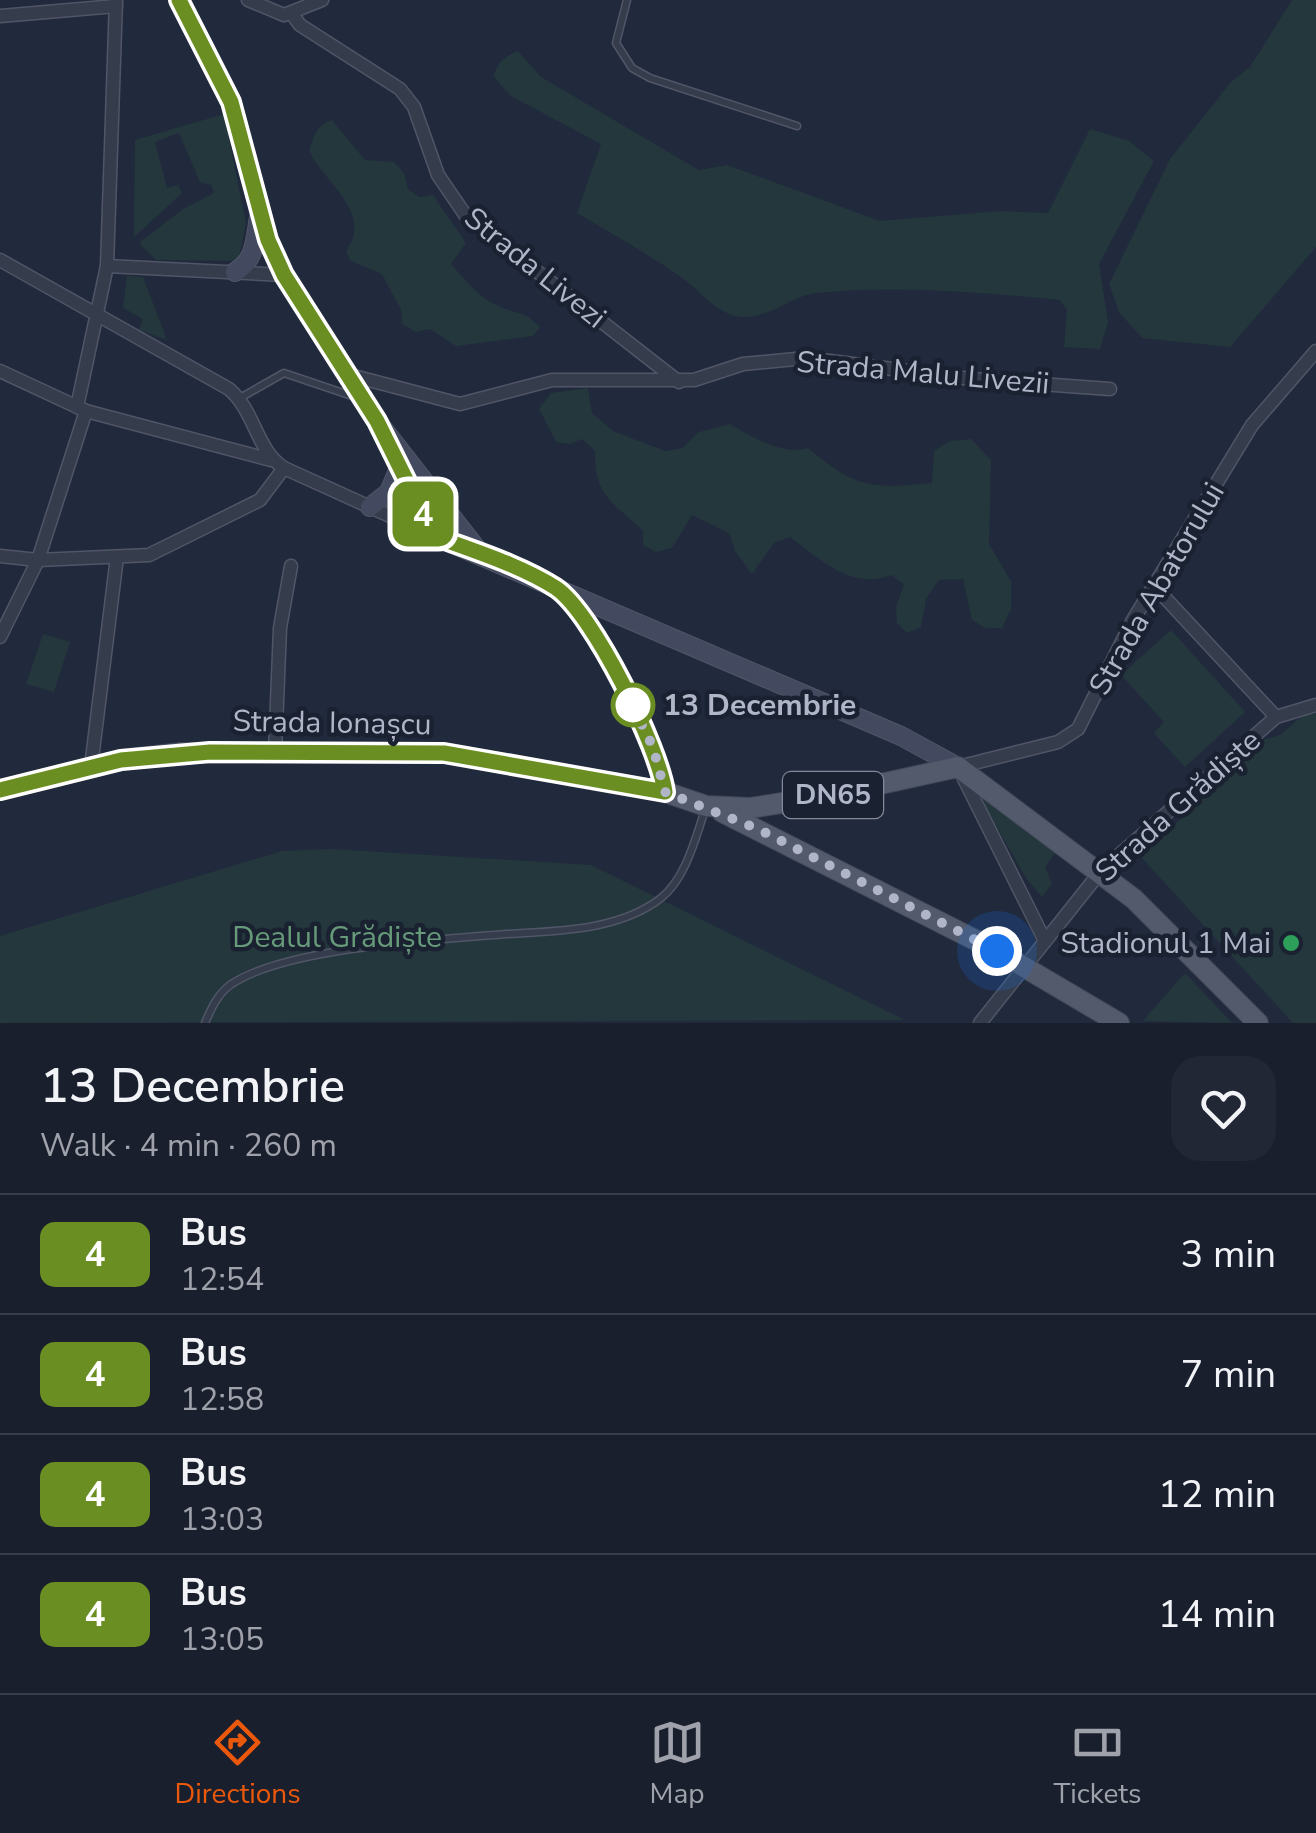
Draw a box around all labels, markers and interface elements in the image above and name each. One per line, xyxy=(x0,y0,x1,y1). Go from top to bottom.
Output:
street label: Strada Livezi xyxy=(455,198,615,338)
street label: Strada Malu Livezii xyxy=(795,342,1051,404)
street label: Strada Abatorului xyxy=(1079,475,1235,703)
line badge: 4 xyxy=(390,482,456,546)
text: 4 xyxy=(412,491,434,538)
marker: 13 Decembrie xyxy=(612,684,654,726)
place label: 13 Decembrie xyxy=(663,685,856,726)
street label: Strada Ionașcu xyxy=(232,701,432,745)
street label: Strada Grădiște xyxy=(1086,721,1270,891)
road number: DN65 xyxy=(783,772,883,818)
park label: Dealul Grădiște xyxy=(232,917,442,958)
place label: Stadionul 1 Mai xyxy=(1060,923,1271,964)
your location xyxy=(972,926,1022,976)
marker: Stadionul 1 Mai xyxy=(1280,932,1302,954)
text: 13 Decembrie xyxy=(40,1053,345,1119)
button: heart xyxy=(1171,1056,1276,1161)
text: Walk · 4 min · 260 m xyxy=(40,1124,337,1167)
text: Bus xyxy=(180,1207,247,1258)
text: 3 min xyxy=(1181,1229,1276,1280)
text: 4 xyxy=(84,1231,106,1278)
text: 12:54 xyxy=(180,1258,264,1301)
text: Bus xyxy=(180,1327,247,1378)
text: 7 min xyxy=(1181,1349,1276,1400)
text: 4 xyxy=(84,1351,106,1398)
text: 12:58 xyxy=(180,1378,264,1421)
text: Bus xyxy=(180,1447,247,1498)
text: 12 min xyxy=(1158,1469,1276,1520)
text: 4 xyxy=(84,1471,106,1518)
text: 13:03 xyxy=(180,1498,264,1541)
text: Bus xyxy=(180,1567,247,1618)
text: 14 min xyxy=(1158,1589,1276,1640)
text: 4 xyxy=(84,1591,106,1638)
text: 13:05 xyxy=(180,1618,264,1661)
tab: Directions xyxy=(174,1715,301,1813)
tab: Map xyxy=(650,1715,705,1813)
tab: Tickets xyxy=(1053,1715,1142,1813)

